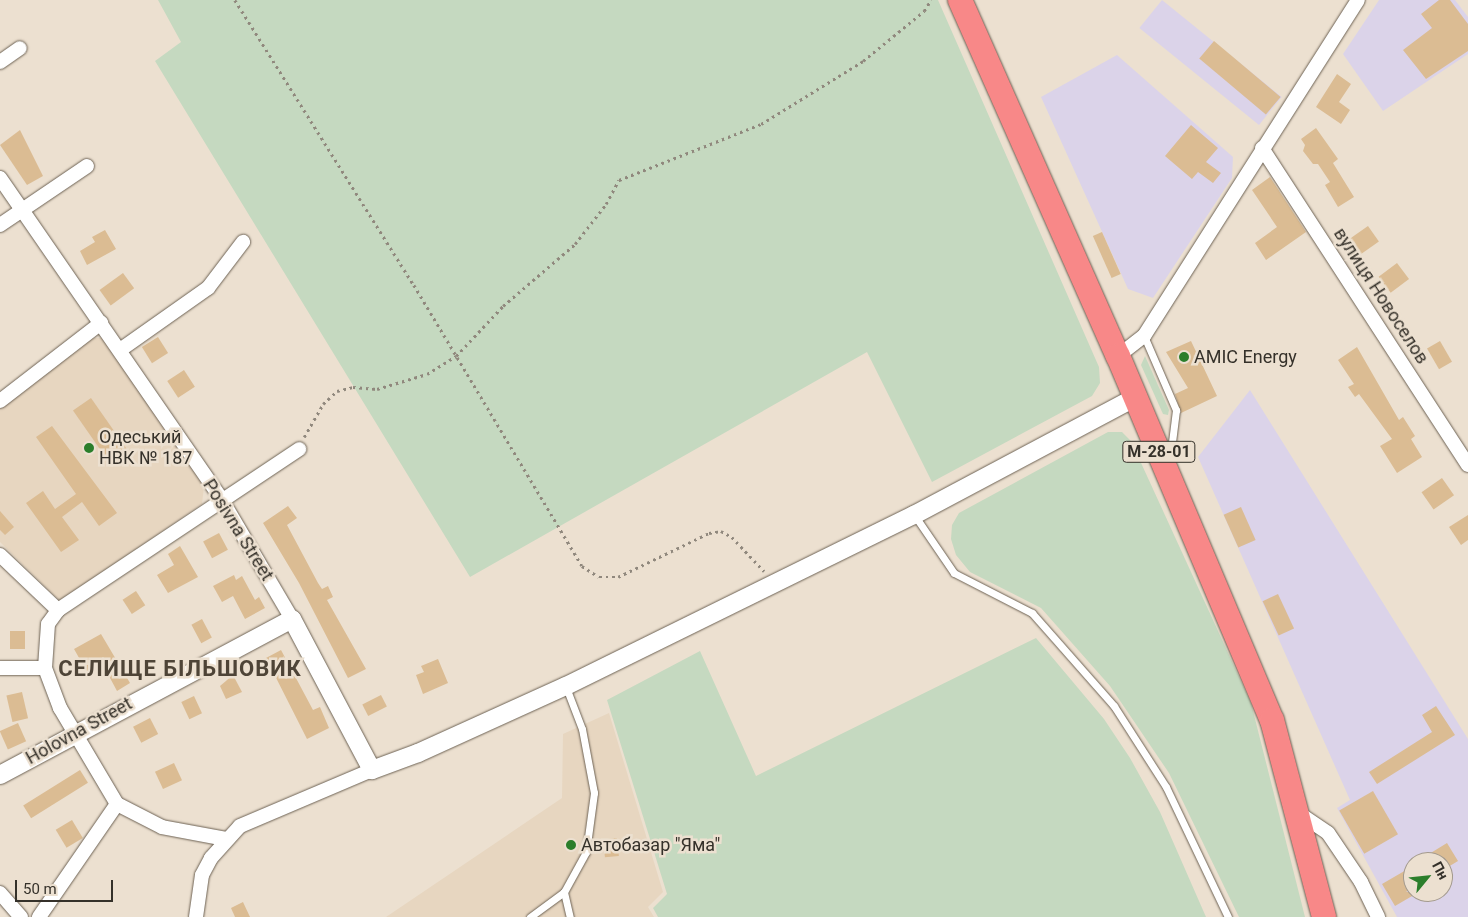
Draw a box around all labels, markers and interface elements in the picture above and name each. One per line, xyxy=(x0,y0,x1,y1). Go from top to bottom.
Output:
street label: вулиця Новоселов xyxy=(1329,224,1433,368)
place label: AMIC Energy xyxy=(1194,346,1297,368)
marker: AMIC Energy xyxy=(1178,351,1190,363)
place label: Одеський НВК № 187 xyxy=(99,427,192,469)
road number: М-28-01 xyxy=(1122,438,1196,466)
marker: Одеський НВК № 187 xyxy=(83,442,95,454)
street label: Posivna Street xyxy=(198,475,278,585)
district label: СЕЛИЩЕ БІЛЬШОВИК xyxy=(56,656,304,682)
street label: Holovna Street xyxy=(22,693,136,769)
place label: Автобазар "Яма" xyxy=(581,834,720,856)
marker: Автобазар "Яма" xyxy=(565,839,577,851)
north arrow xyxy=(1403,852,1453,902)
text: Пн xyxy=(1429,859,1452,882)
scale bar xyxy=(18,870,115,902)
text: 50 m xyxy=(23,880,57,898)

